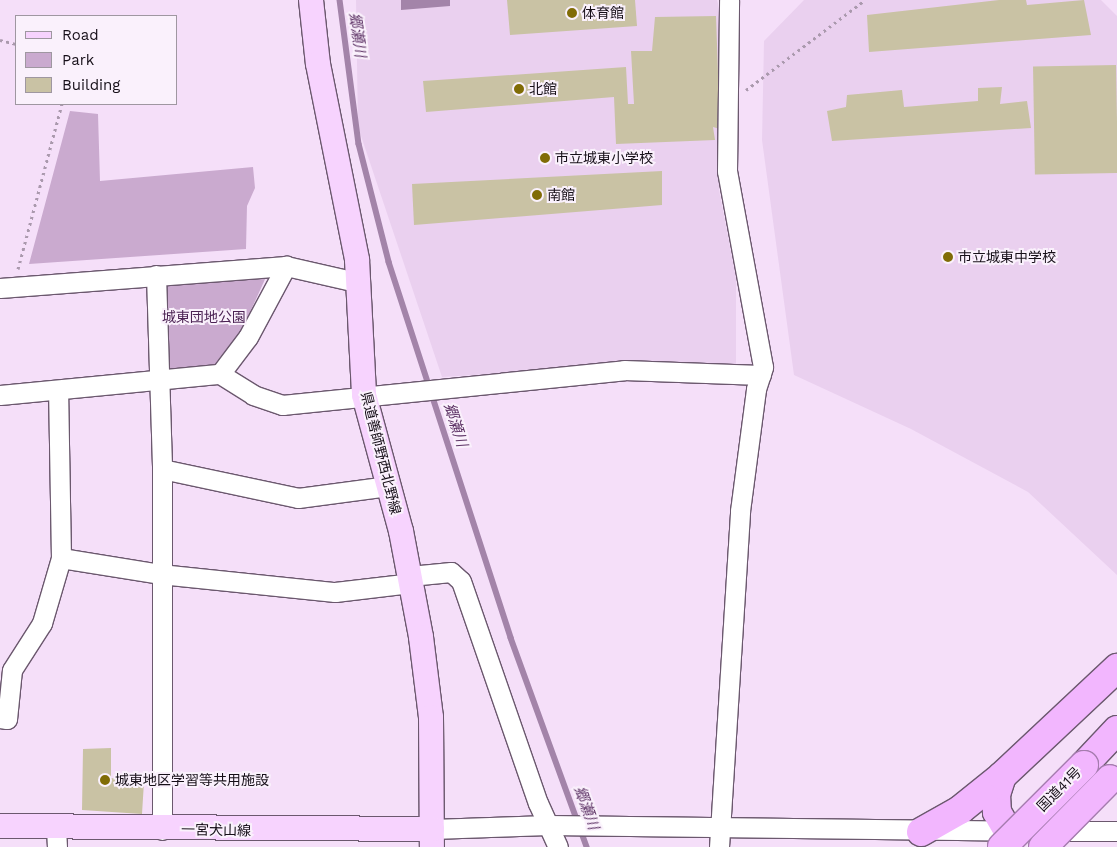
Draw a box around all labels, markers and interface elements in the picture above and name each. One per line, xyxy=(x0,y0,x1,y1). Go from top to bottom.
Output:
place label: 体育館 xyxy=(582,5,624,21)
marker: 体育館 xyxy=(566,7,578,19)
water label: 郷瀬川 xyxy=(345,11,369,59)
legend xyxy=(15,15,178,105)
text: Road xyxy=(62,26,99,44)
text: Park xyxy=(62,51,94,69)
text: Building xyxy=(62,76,120,94)
place label: 北館 xyxy=(529,81,557,97)
marker: 北館 xyxy=(513,83,525,95)
place label: 市立城東小学校 xyxy=(555,150,653,166)
marker: 市立城東小学校 xyxy=(539,152,551,164)
place label: 南館 xyxy=(547,187,575,203)
marker: 南館 xyxy=(531,189,543,201)
place label: 市立城東中学校 xyxy=(958,249,1056,265)
marker: 市立城東中学校 xyxy=(942,251,954,263)
park label: 城東団地公園 xyxy=(162,309,246,325)
street label: 県道善師野西北野線 xyxy=(358,390,404,516)
water label: 郷瀬川 xyxy=(439,401,471,449)
street label: 国道41号 xyxy=(1033,763,1085,815)
place label: 城東地区学習等共用施設 xyxy=(115,772,269,788)
marker: 城東地区学習等共用施設 xyxy=(99,774,111,786)
water label: 郷瀬川 xyxy=(570,784,602,832)
street label: 一宮犬山線 xyxy=(181,821,251,839)

